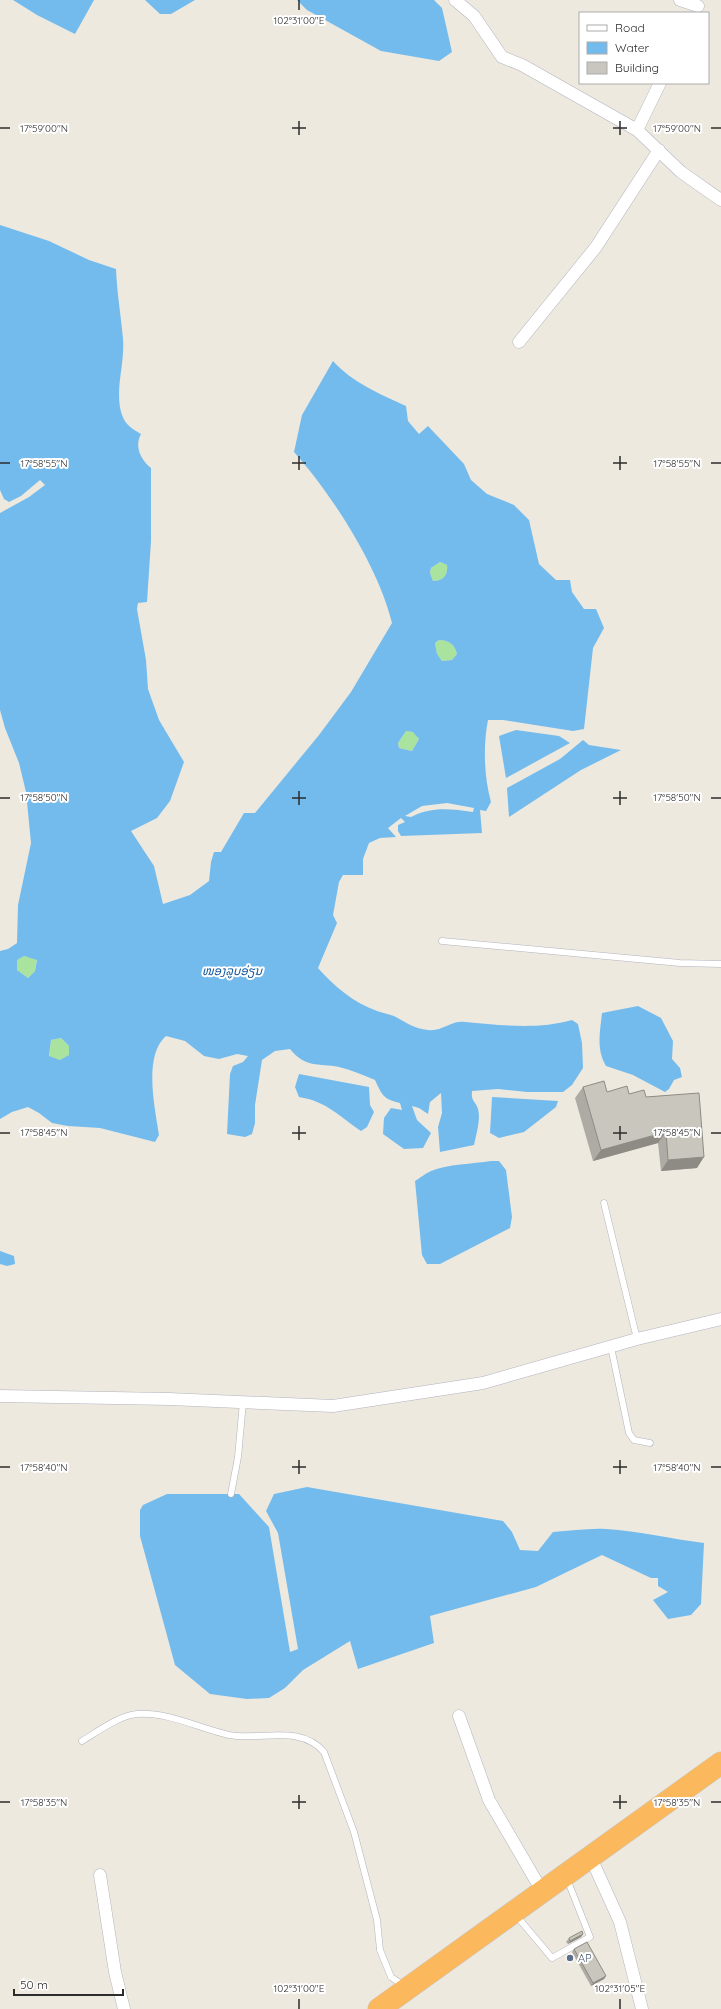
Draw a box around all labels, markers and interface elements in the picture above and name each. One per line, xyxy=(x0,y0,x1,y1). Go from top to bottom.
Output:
legend xyxy=(579,12,709,84)
text: 102°31'00"E xyxy=(274,14,325,27)
text: Road xyxy=(615,20,645,35)
text: Water xyxy=(615,40,650,55)
text: Building xyxy=(615,60,659,75)
text: 17°59'00"N xyxy=(20,122,68,135)
text: 17°59'00"N xyxy=(653,122,701,135)
text: 17°58'55"N xyxy=(21,457,67,470)
text: 17°58'55"N xyxy=(654,457,700,470)
text: 17°58'50"N xyxy=(20,791,68,804)
text: 17°58'50"N xyxy=(653,791,701,804)
water label: ໜອງລູບອ່ຽນ xyxy=(202,963,264,979)
text: 17°58'45"N xyxy=(21,1126,67,1139)
text: 17°58'45"N xyxy=(654,1126,700,1139)
text: 17°58'40"N xyxy=(20,1461,68,1474)
text: 17°58'40"N xyxy=(653,1461,701,1474)
text: 17°58'35"N xyxy=(21,1796,67,1809)
text: 17°58'35"N xyxy=(654,1796,700,1809)
place label: AP xyxy=(578,1951,592,1965)
marker: AP xyxy=(565,1953,575,1963)
scale bar xyxy=(14,1971,123,1997)
text: 50 m xyxy=(20,1977,48,1992)
text: 102°31'00"E xyxy=(274,1982,325,1995)
text: 102°31'05"E xyxy=(595,1982,645,1995)

